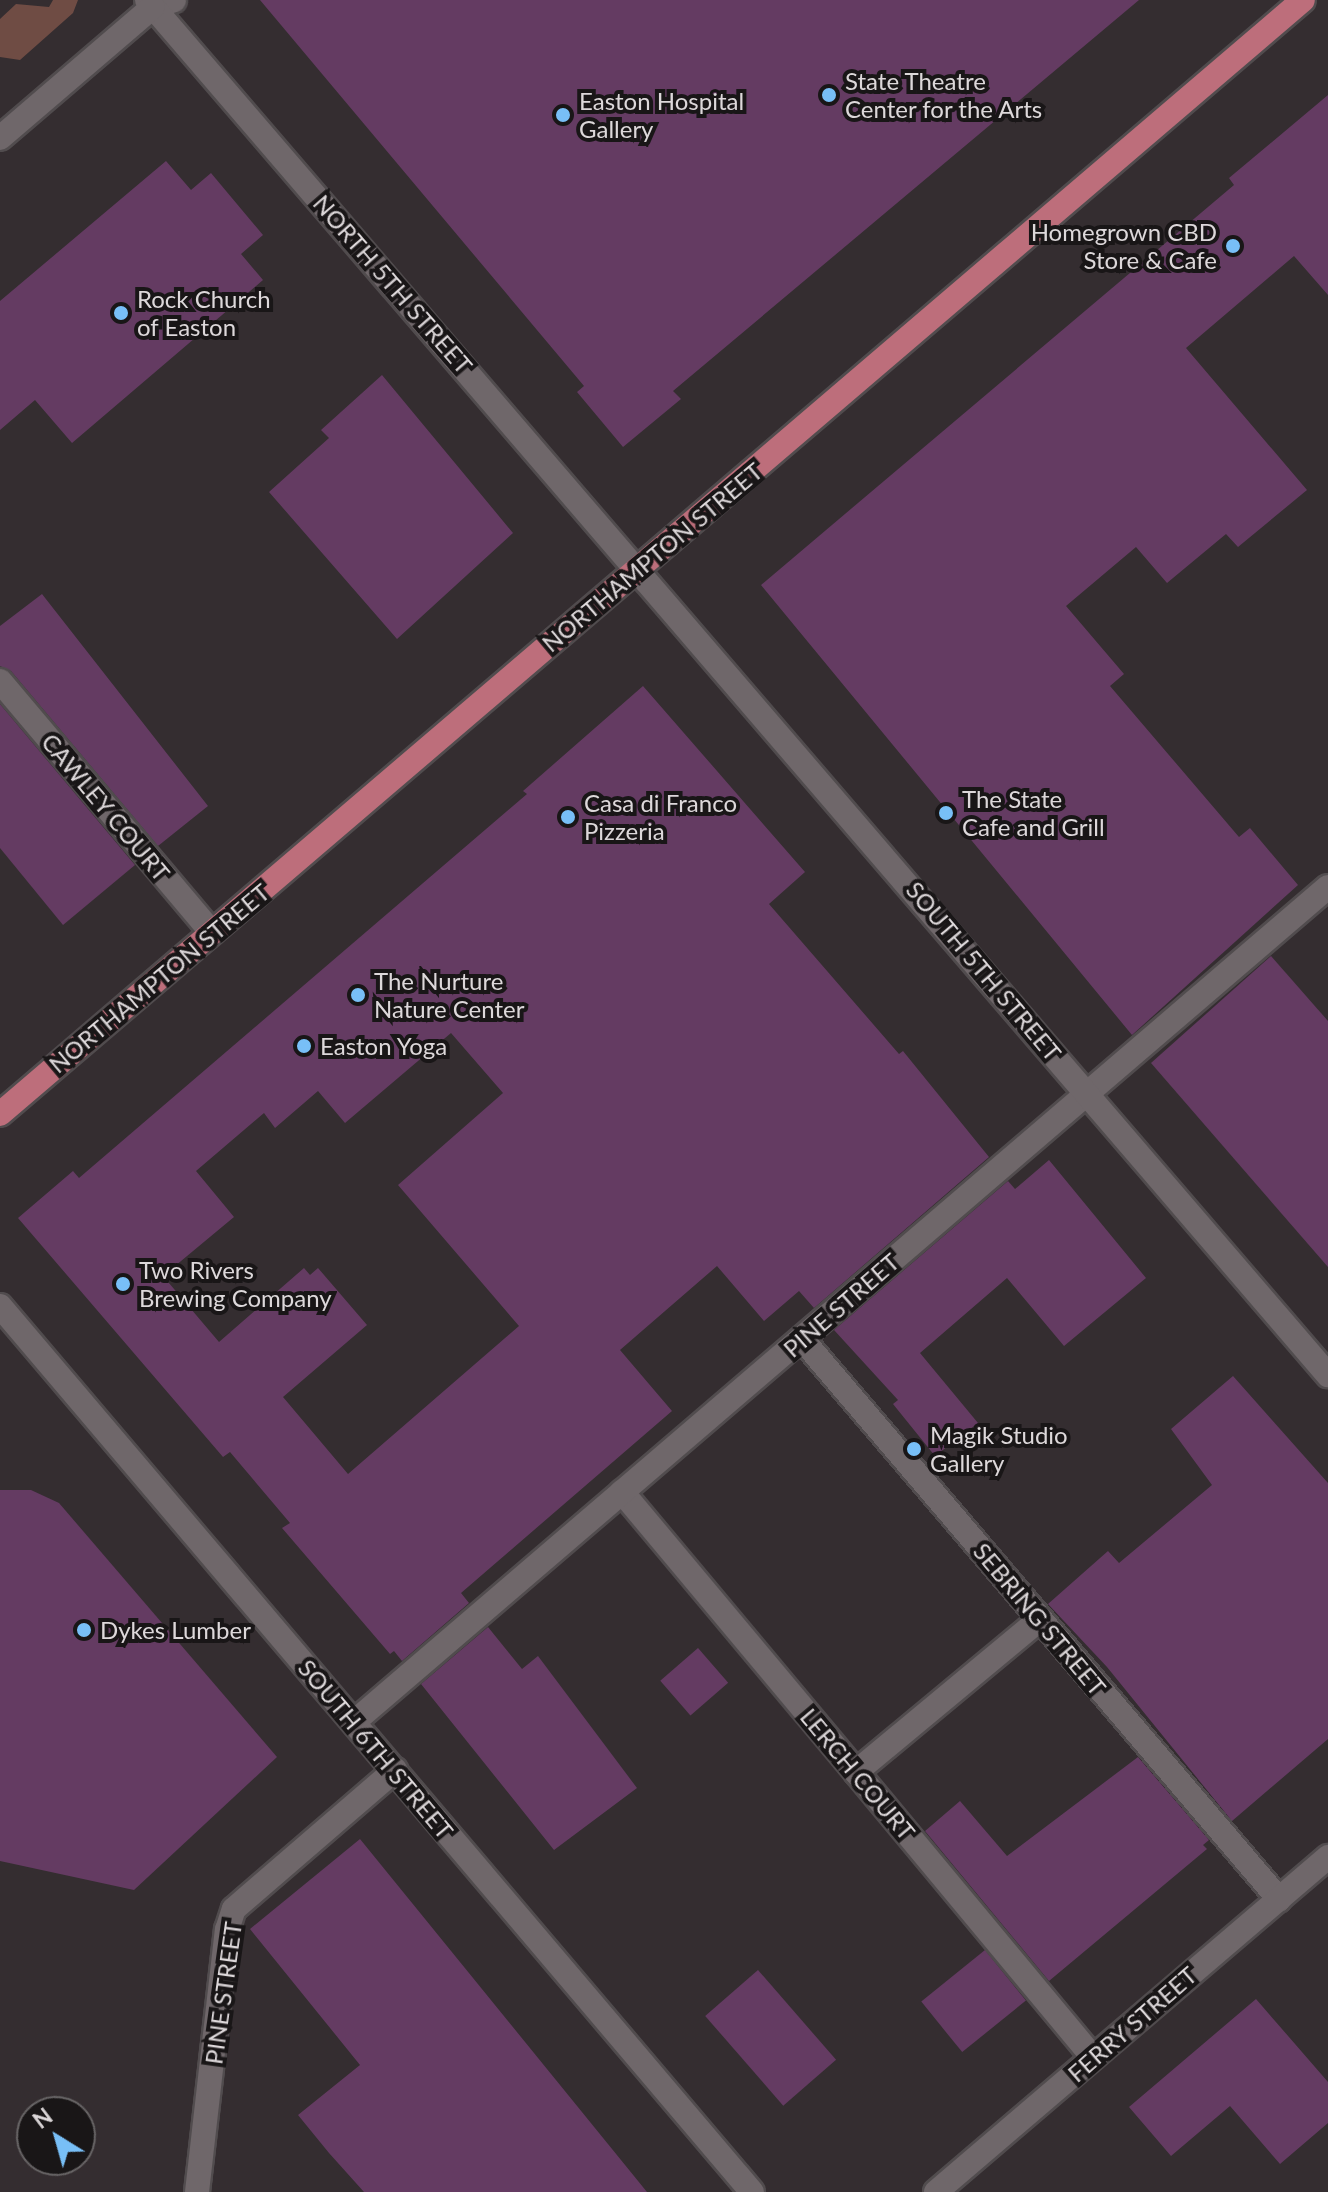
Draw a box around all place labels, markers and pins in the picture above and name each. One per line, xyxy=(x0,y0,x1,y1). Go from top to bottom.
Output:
place label: State Theatre Center for the Arts xyxy=(845,67,1044,123)
marker: State Theatre Center for the Arts xyxy=(820,86,838,104)
place label: Easton Hospital Gallery xyxy=(579,87,744,143)
marker: Easton Hospital Gallery xyxy=(554,106,572,124)
place label: Homegrown CBD Store & Cafe xyxy=(1031,218,1217,274)
marker: Homegrown CBD Store & Cafe xyxy=(1224,237,1242,255)
place label: Rock Church of Easton xyxy=(137,285,271,341)
marker: Rock Church of Easton xyxy=(112,304,130,322)
place label: The State Cafe and Grill xyxy=(962,785,1105,841)
place label: Casa di Franco Pizzeria xyxy=(584,789,737,845)
marker: The State Cafe and Grill xyxy=(937,804,955,822)
marker: Casa di Franco Pizzeria xyxy=(559,808,577,826)
place label: The Nurture Nature Center xyxy=(374,967,524,1023)
marker: The Nurture Nature Center xyxy=(349,986,367,1004)
place label: Easton Yoga xyxy=(320,1032,448,1060)
marker: Easton Yoga xyxy=(295,1037,313,1055)
place label: Two Rivers Brewing Company xyxy=(139,1256,332,1312)
marker: Two Rivers Brewing Company xyxy=(114,1275,132,1293)
place label: Magik Studio Gallery xyxy=(930,1421,1068,1477)
marker: Magik Studio Gallery xyxy=(905,1440,923,1458)
place label: Dykes Lumber xyxy=(100,1616,251,1644)
marker: Dykes Lumber xyxy=(75,1621,93,1639)

